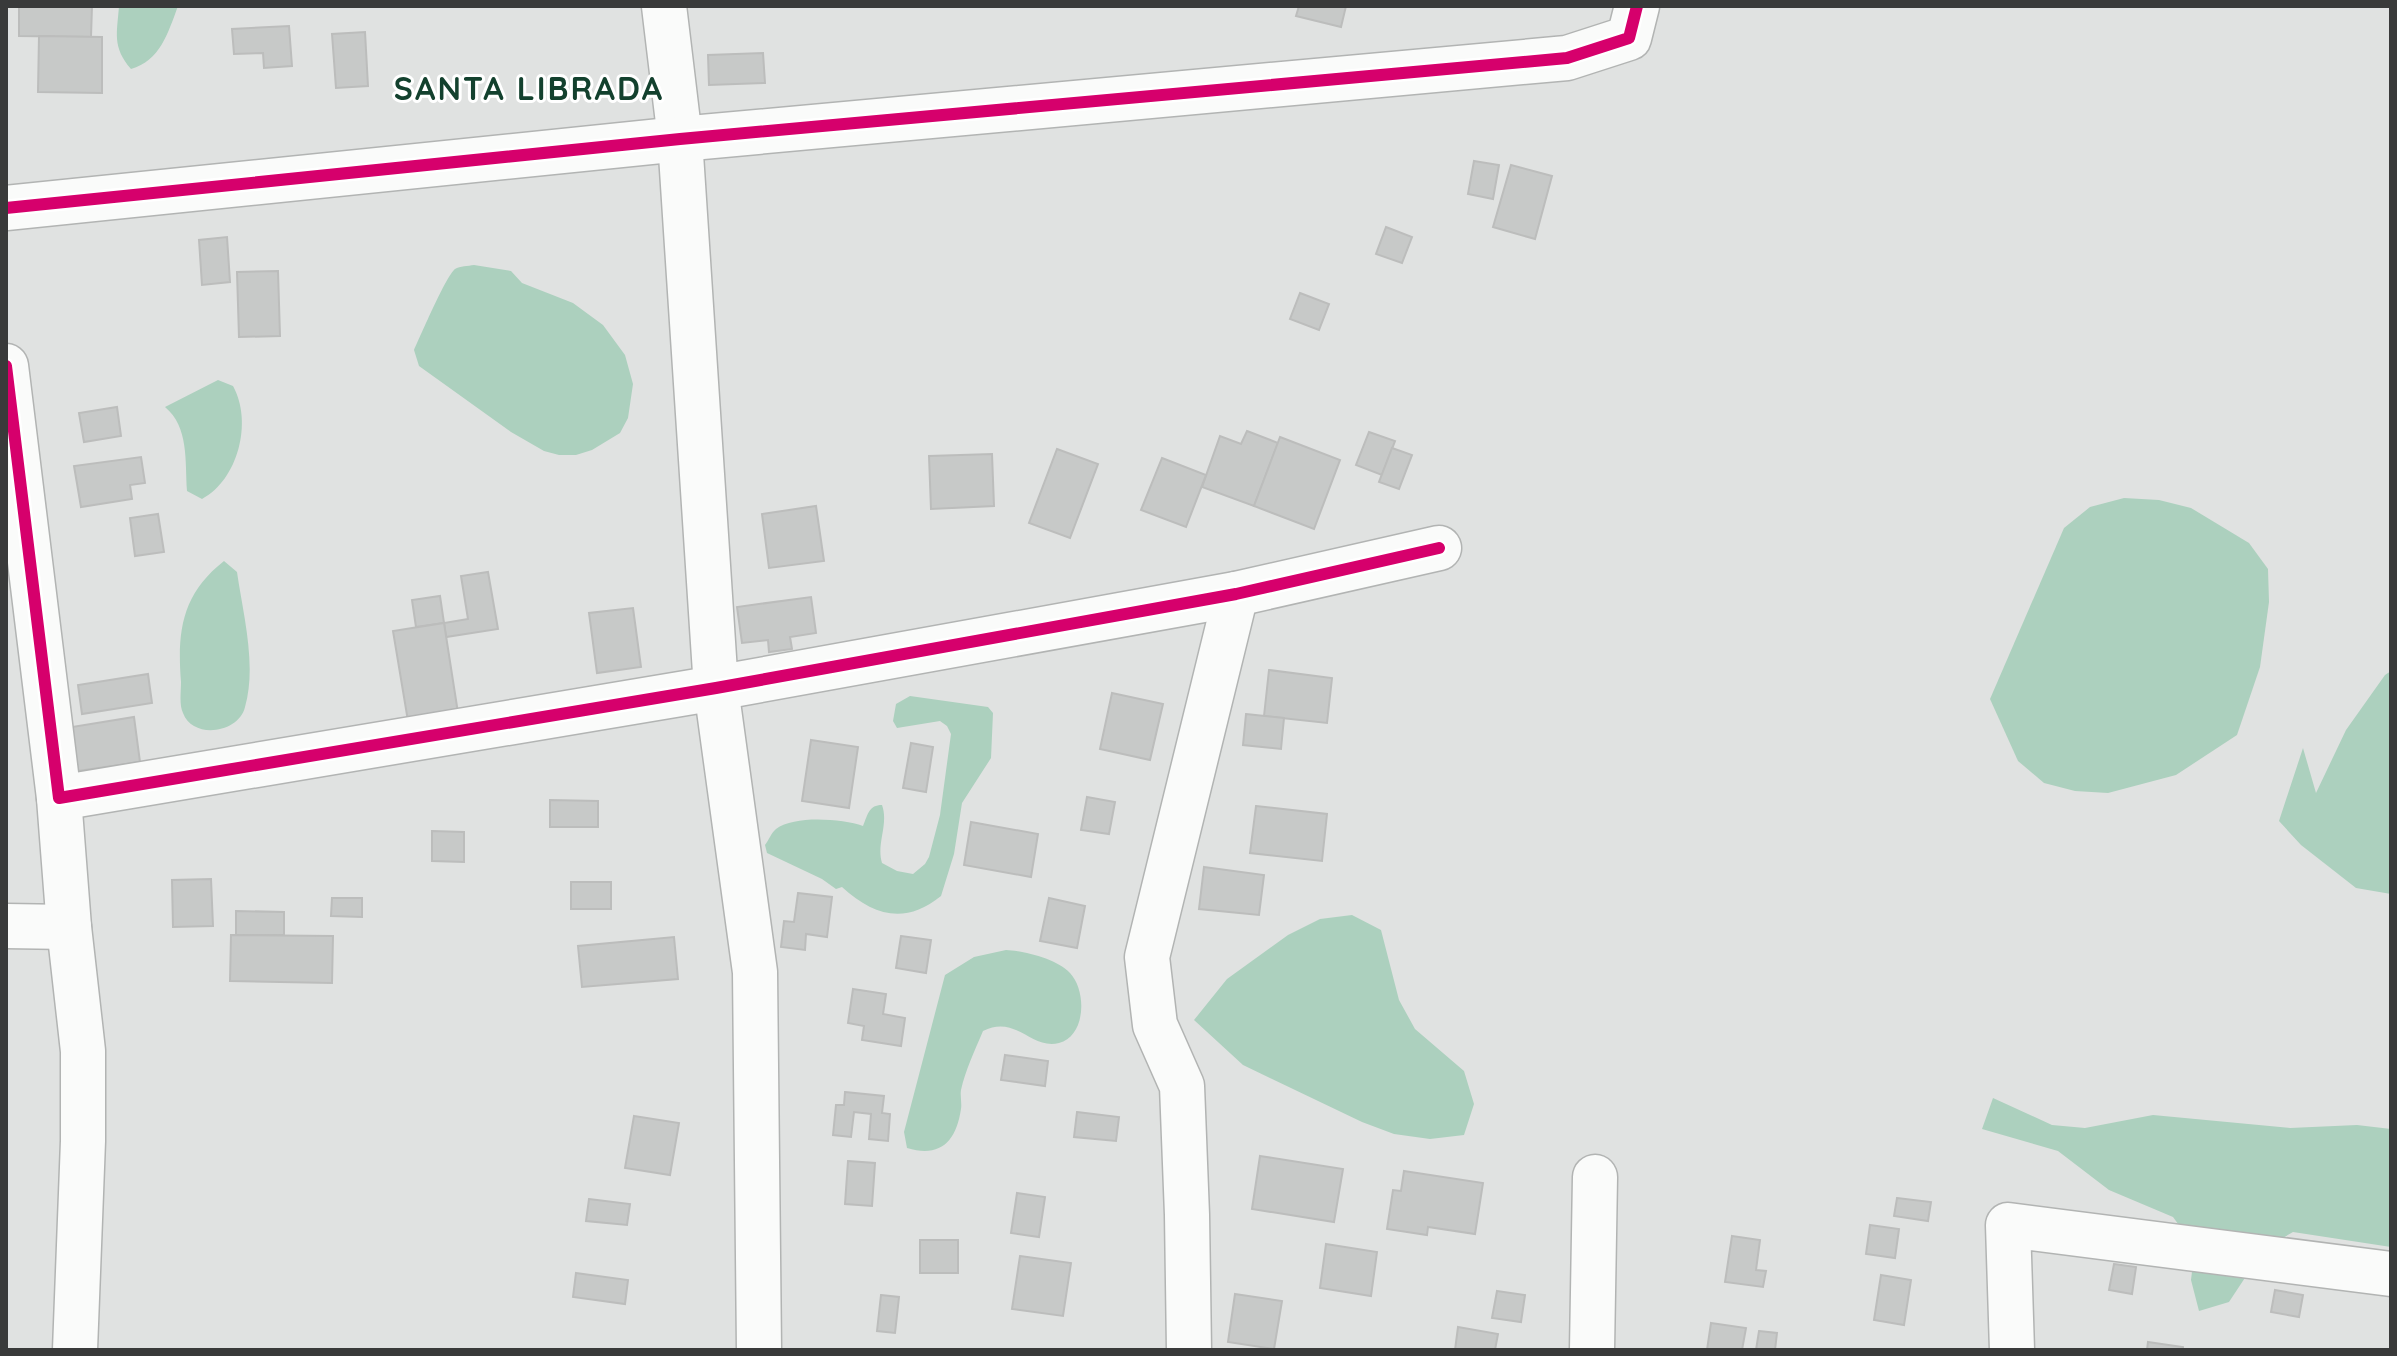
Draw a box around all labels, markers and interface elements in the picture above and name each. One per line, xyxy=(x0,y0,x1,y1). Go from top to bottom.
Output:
district label: SANTA LIBRADA xyxy=(394,68,664,108)

